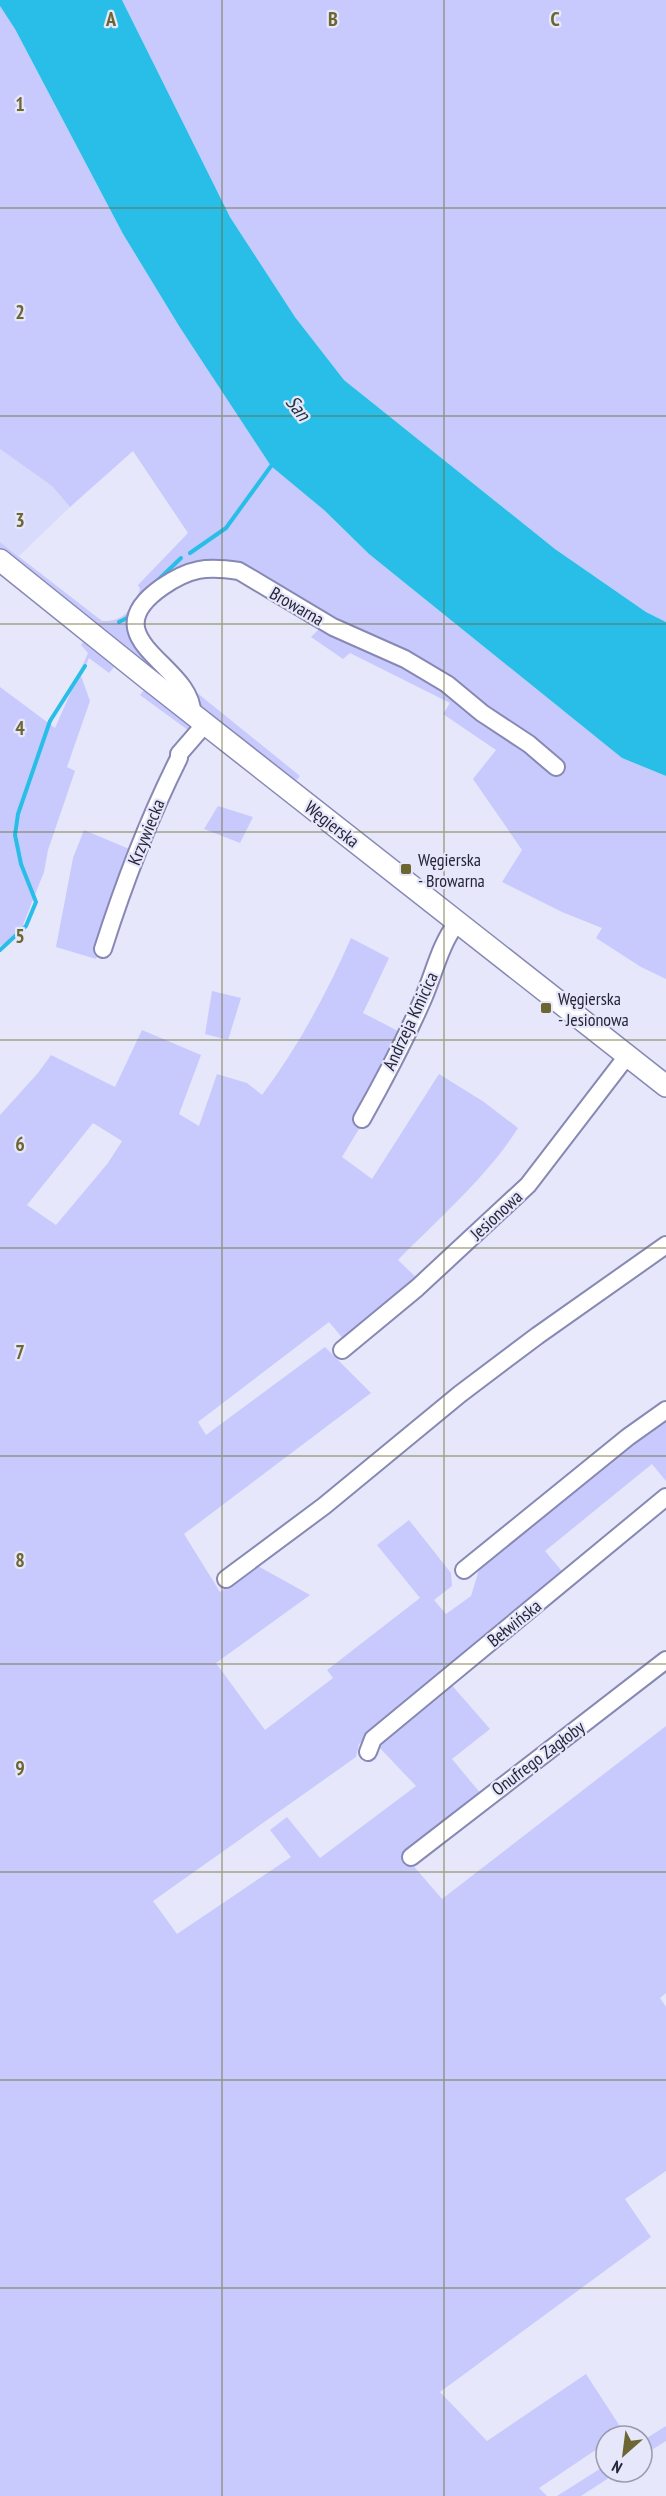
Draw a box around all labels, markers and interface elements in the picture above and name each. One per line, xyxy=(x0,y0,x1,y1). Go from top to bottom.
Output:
text: A xyxy=(105,6,117,32)
text: B xyxy=(328,6,338,32)
text: C xyxy=(550,6,560,32)
text: 1 xyxy=(15,91,25,117)
text: 2 xyxy=(15,299,25,325)
water label: San xyxy=(280,390,317,427)
text: 3 xyxy=(15,507,25,533)
street label: Browarna xyxy=(266,581,328,631)
text: 4 xyxy=(15,715,25,741)
street label: Krzywiecka xyxy=(122,796,170,868)
street label: Węgierska xyxy=(300,796,364,852)
place label: Węgierska - Browarna xyxy=(418,848,485,892)
marker: Węgierska - Browarna xyxy=(399,862,413,876)
text: 5 xyxy=(15,923,25,949)
street label: Andrzeja Kmicica xyxy=(377,968,443,1074)
place label: Węgierska - Jesionowa xyxy=(558,987,629,1031)
marker: Węgierska - Jesionowa xyxy=(539,1001,553,1015)
text: 6 xyxy=(15,1131,25,1157)
street label: Jesionowa xyxy=(464,1185,527,1246)
text: 7 xyxy=(15,1339,25,1365)
text: 8 xyxy=(15,1547,25,1573)
street label: Bełwińska xyxy=(482,1594,546,1652)
street label: Onufrego Zagłoby xyxy=(487,1715,589,1800)
text: 9 xyxy=(15,1755,25,1781)
north arrow xyxy=(594,2424,654,2484)
text: N xyxy=(608,2456,625,2478)

